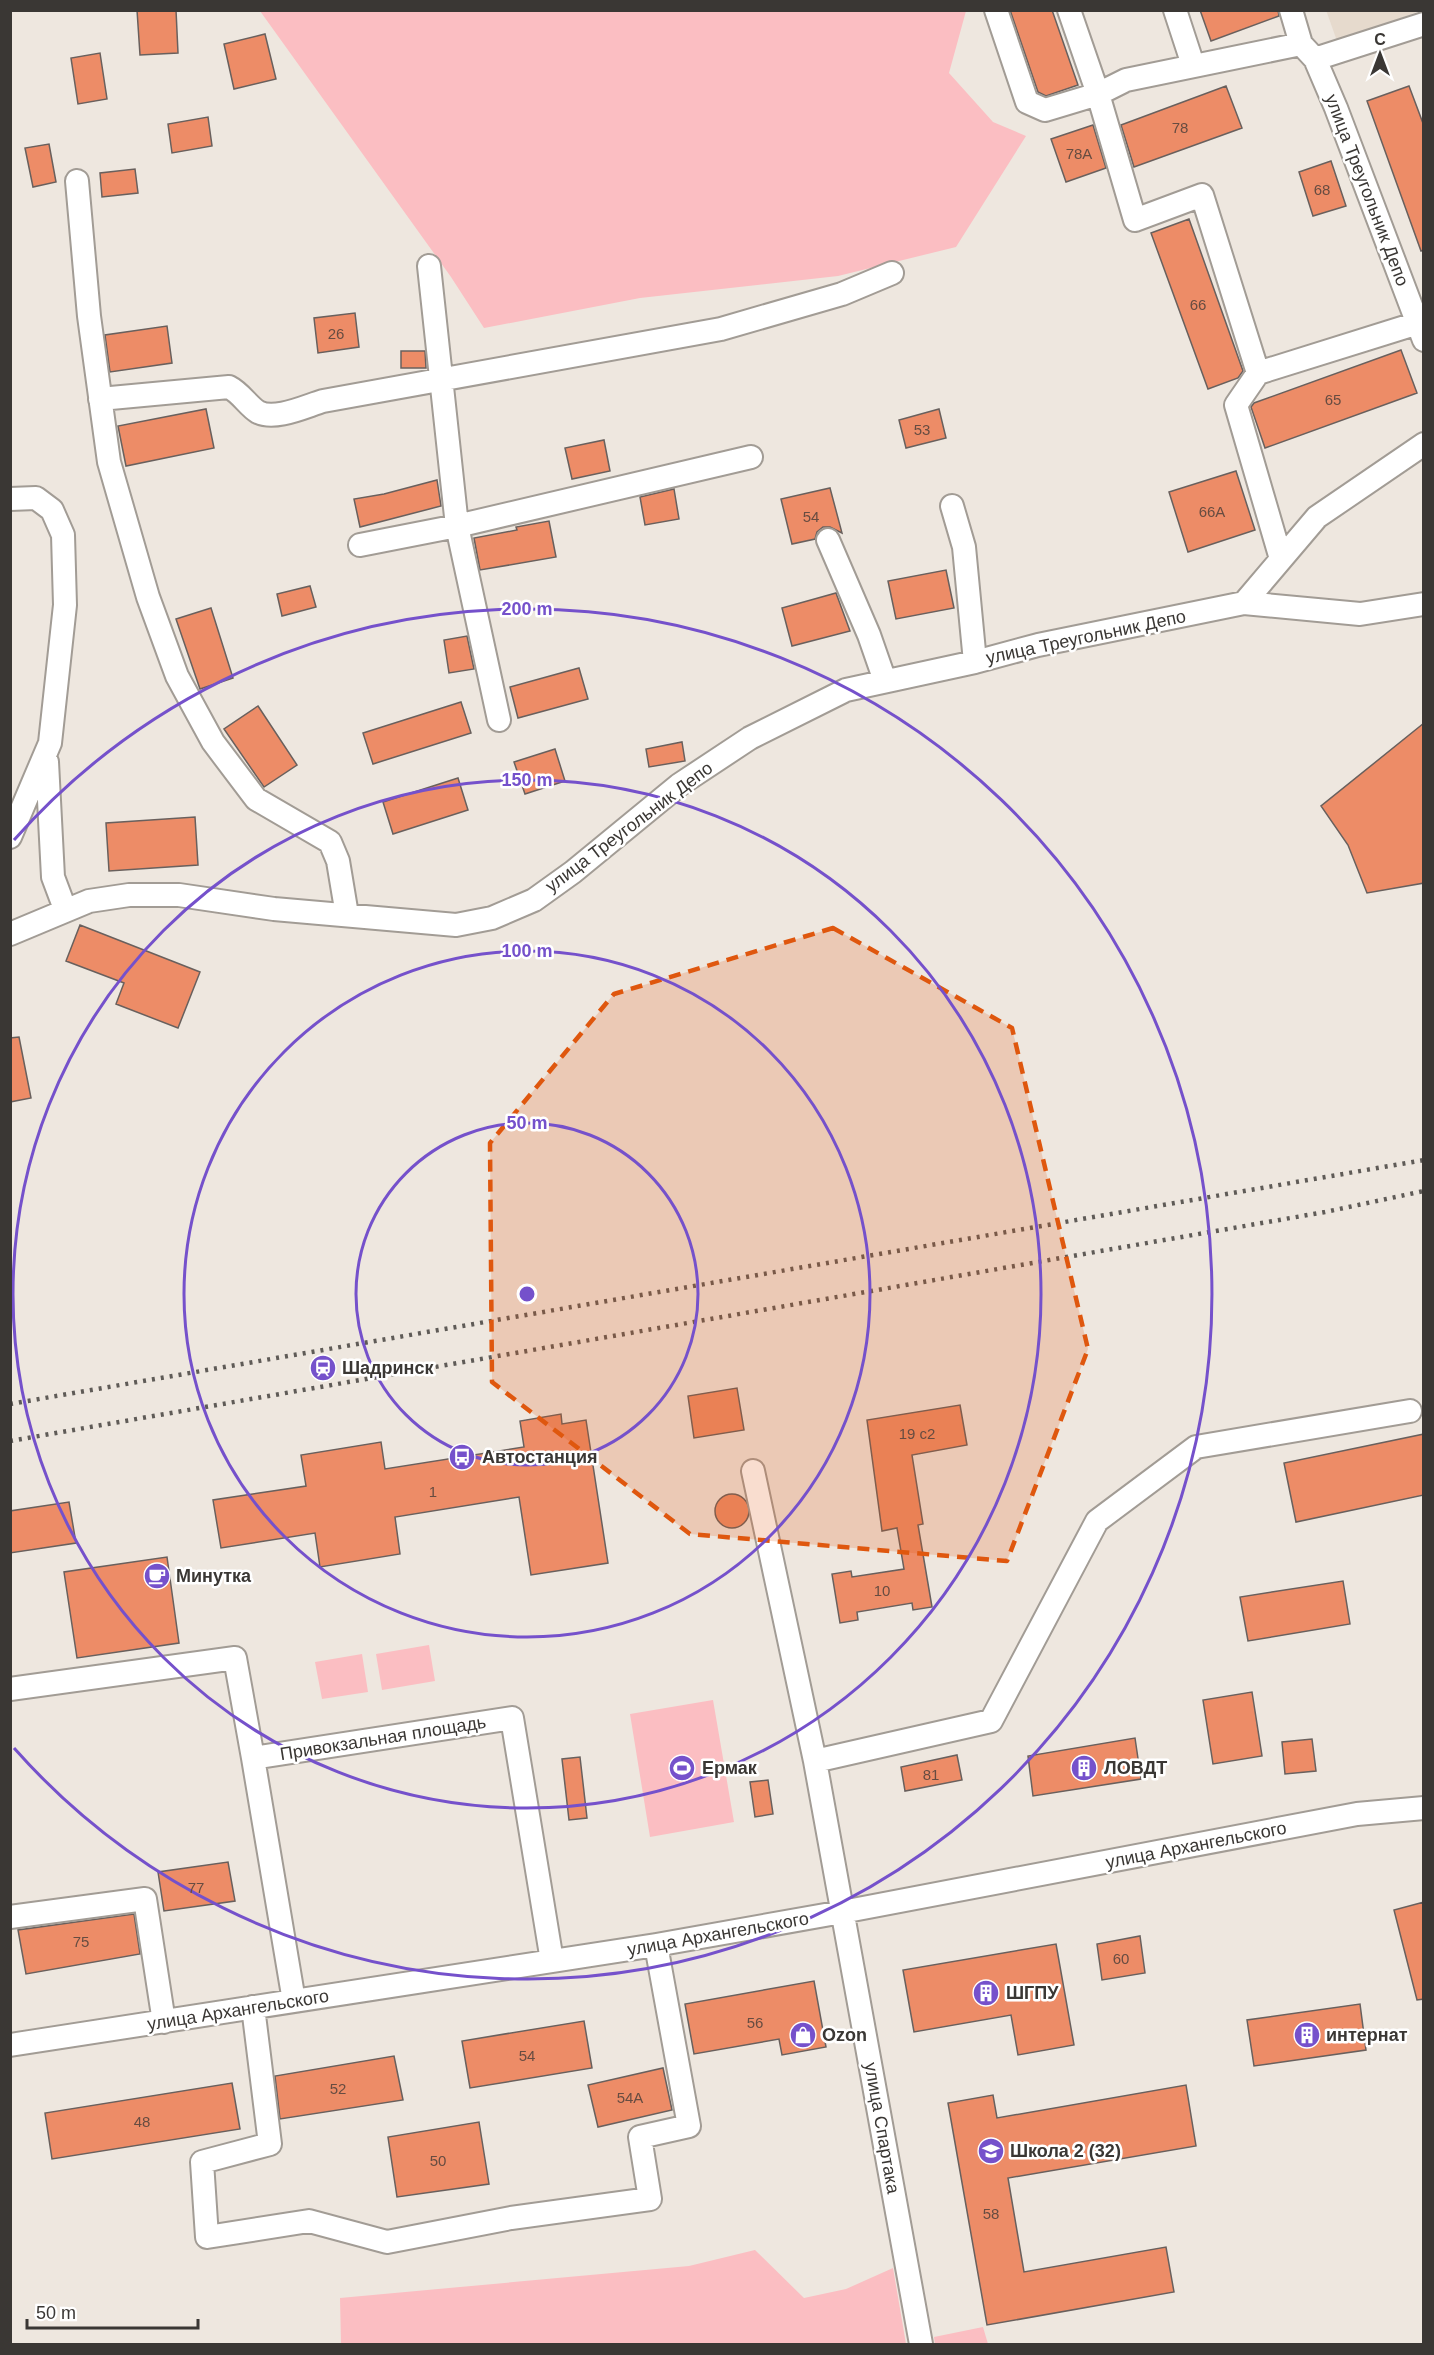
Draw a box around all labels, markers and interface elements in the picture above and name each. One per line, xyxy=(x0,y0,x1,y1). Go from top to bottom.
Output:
north arrow xyxy=(1350,24,1410,84)
text: С xyxy=(1374,31,1386,48)
street label: улица Треугольник Депо xyxy=(1321,91,1413,289)
house number: 78 xyxy=(1172,119,1188,136)
house number: 78А xyxy=(1066,145,1092,162)
house number: 68 xyxy=(1314,181,1330,198)
house number: 66 xyxy=(1190,296,1206,313)
house number: 26 xyxy=(328,325,344,342)
house number: 65 xyxy=(1325,391,1341,408)
house number: 53 xyxy=(914,421,930,438)
house number: 66А xyxy=(1199,503,1225,520)
house number: 54 xyxy=(803,508,819,525)
text: 200 m xyxy=(501,599,553,619)
street label: улица Треугольник Депо xyxy=(984,606,1188,668)
street label: улица Треугольник Депо xyxy=(542,758,716,896)
text: 150 m xyxy=(501,770,553,790)
text: 100 m xyxy=(501,941,553,961)
text: 50 m xyxy=(506,1113,548,1133)
centre of rings xyxy=(517,1284,537,1304)
station icon: Шадринск xyxy=(308,1353,338,1383)
place label: Шадринск xyxy=(342,1358,434,1378)
house number: 19 с2 xyxy=(899,1425,935,1442)
bus stop icon: Автостанция xyxy=(447,1442,477,1472)
place label: Автостанция xyxy=(482,1447,598,1467)
house number: 1 xyxy=(429,1483,437,1500)
cafe icon: Минутка xyxy=(142,1561,172,1591)
place label: Минутка xyxy=(176,1566,252,1586)
house number: 10 xyxy=(874,1582,890,1599)
street label: Привокзальная площадь xyxy=(278,1712,488,1764)
sports icon: Ермак xyxy=(667,1753,697,1783)
building icon: ЛОВДТ xyxy=(1069,1753,1099,1783)
place label: Ермак xyxy=(702,1758,758,1778)
place label: ЛОВДТ xyxy=(1104,1758,1167,1778)
house number: 81 xyxy=(923,1766,939,1783)
street label: улица Архангельского xyxy=(1104,1818,1288,1872)
house number: 77 xyxy=(188,1879,204,1896)
street label: улица Архангельского xyxy=(626,1908,810,1960)
house number: 75 xyxy=(73,1933,89,1950)
house number: 60 xyxy=(1113,1950,1129,1967)
building icon: ШГПУ xyxy=(971,1978,1001,2008)
place label: ШГПУ xyxy=(1006,1983,1059,2003)
street label: улица Архангельского xyxy=(146,1986,330,2034)
house number: 56 xyxy=(747,2014,763,2031)
shop icon: Ozon xyxy=(788,2020,818,2050)
building icon: интернат xyxy=(1292,2020,1322,2050)
place label: Ozon xyxy=(822,2025,867,2045)
place label: интернат xyxy=(1326,2025,1408,2045)
house number: 54 xyxy=(519,2047,535,2064)
street label: улица Спартака xyxy=(861,2061,904,2196)
house number: 52 xyxy=(330,2080,346,2097)
house number: 54А xyxy=(617,2089,643,2106)
house number: 48 xyxy=(134,2113,150,2130)
school or university icon: Школа 2 (32) xyxy=(976,2136,1006,2166)
place label: Школа 2 (32) xyxy=(1010,2141,1121,2161)
house number: 50 xyxy=(430,2152,446,2169)
house number: 58 xyxy=(983,2205,999,2222)
scale bar xyxy=(27,2292,198,2330)
text: 50 m xyxy=(36,2303,76,2323)

